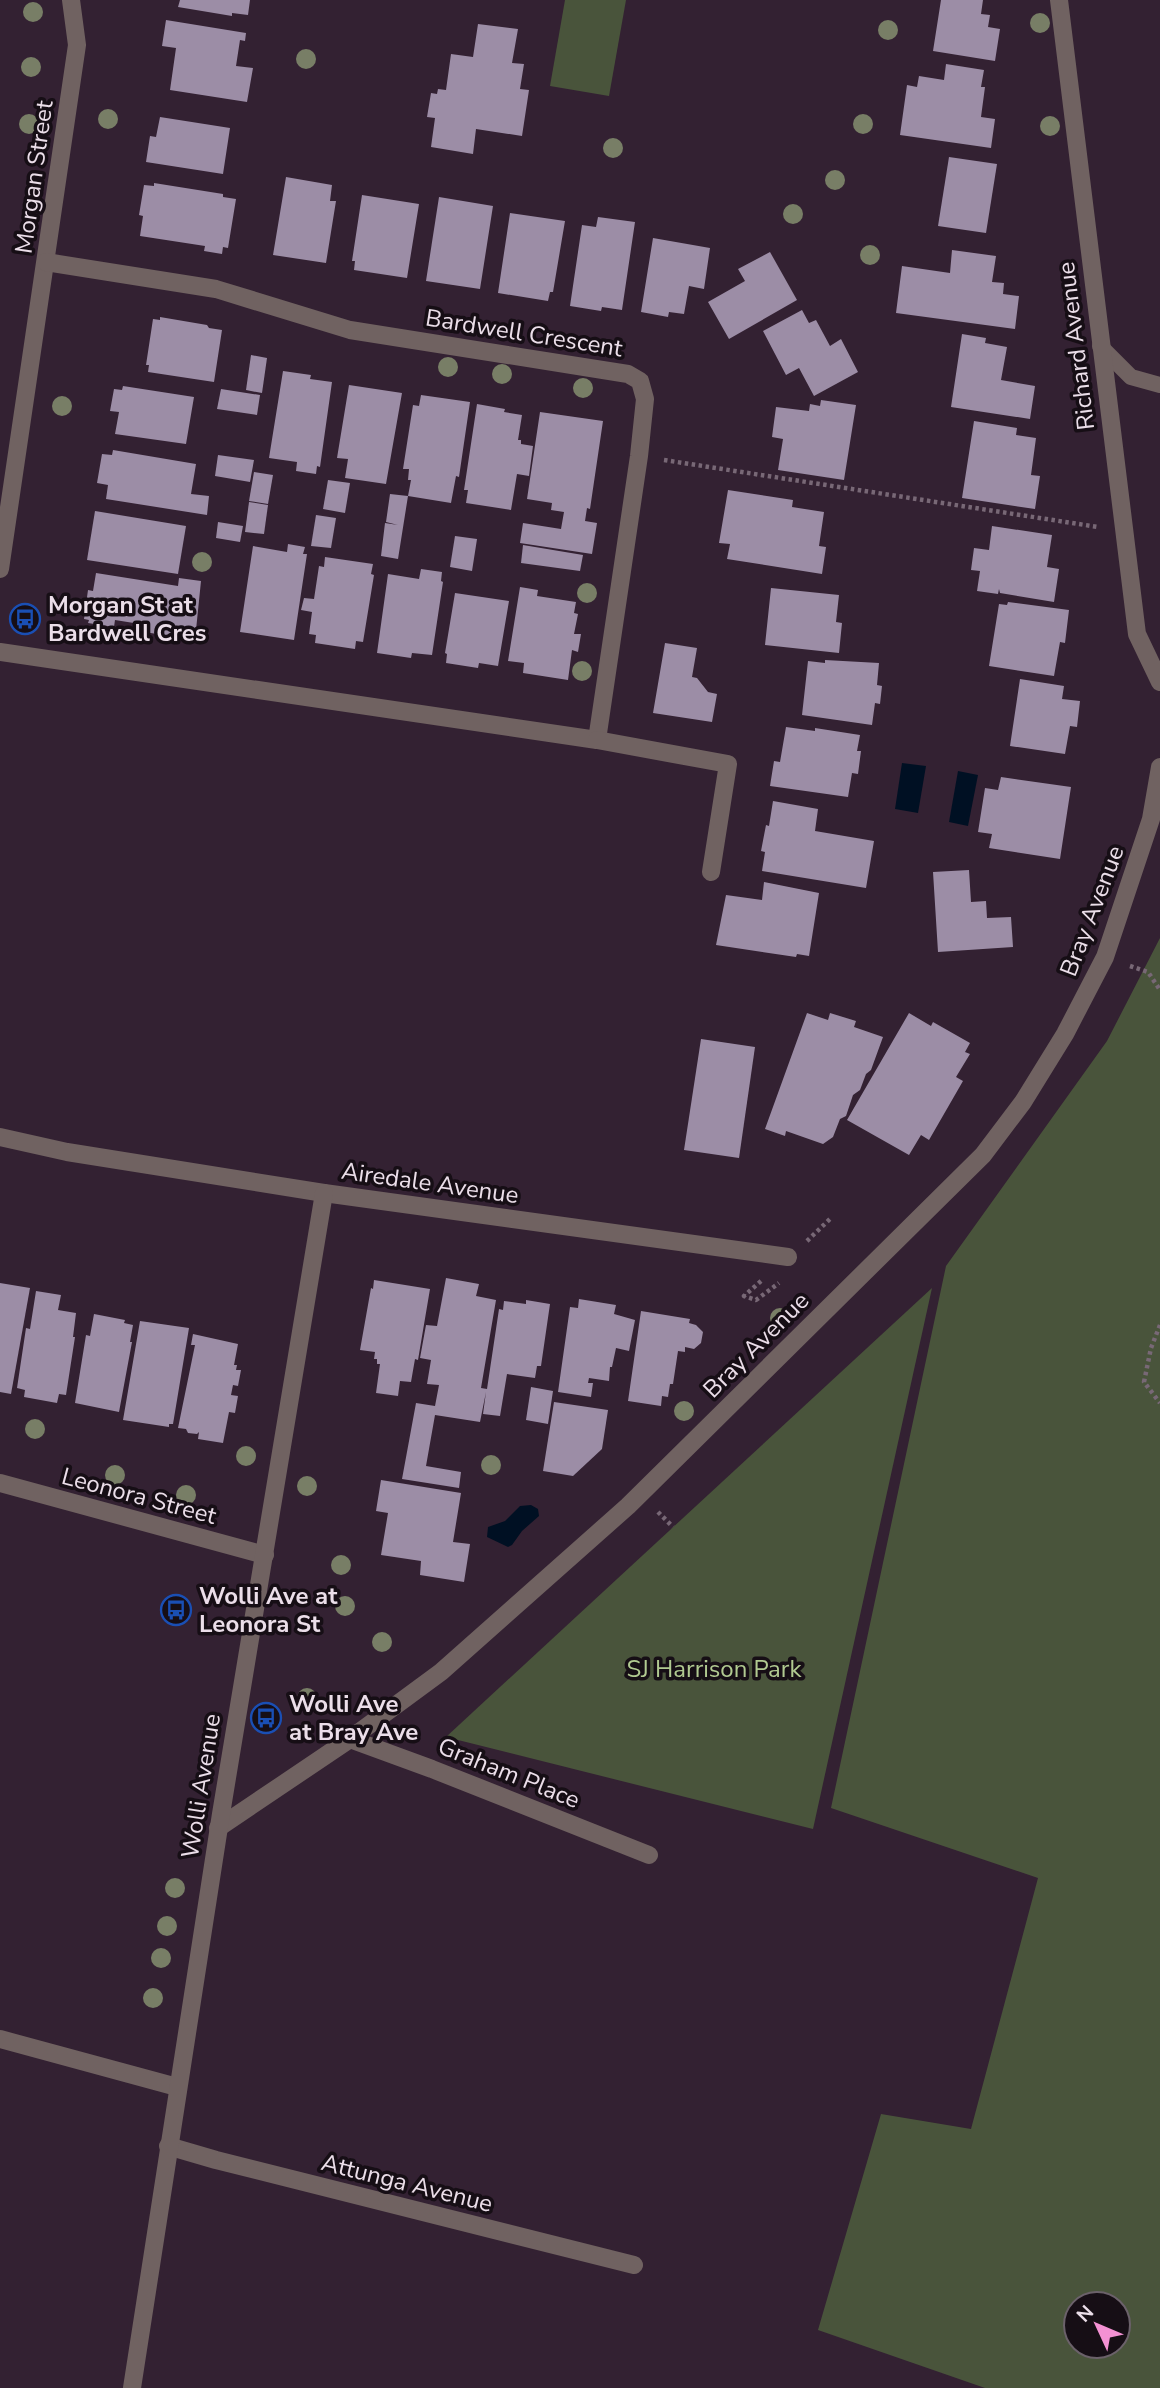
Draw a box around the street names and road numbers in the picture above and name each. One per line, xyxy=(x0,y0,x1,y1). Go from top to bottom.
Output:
street label: Morgan Street xyxy=(7,98,61,256)
street label: Richard Avenue xyxy=(1050,260,1102,432)
street label: Bardwell Crescent xyxy=(423,302,625,364)
street label: Bray Avenue xyxy=(1052,841,1132,981)
street label: Airedale Avenue xyxy=(339,1155,521,1211)
street label: Bray Avenue xyxy=(696,1285,816,1405)
street label: Leonora Street xyxy=(58,1460,220,1532)
street label: Wolli Avenue xyxy=(174,1711,228,1861)
street label: Graham Place xyxy=(433,1730,585,1816)
street label: Attunga Avenue xyxy=(318,2146,496,2220)

